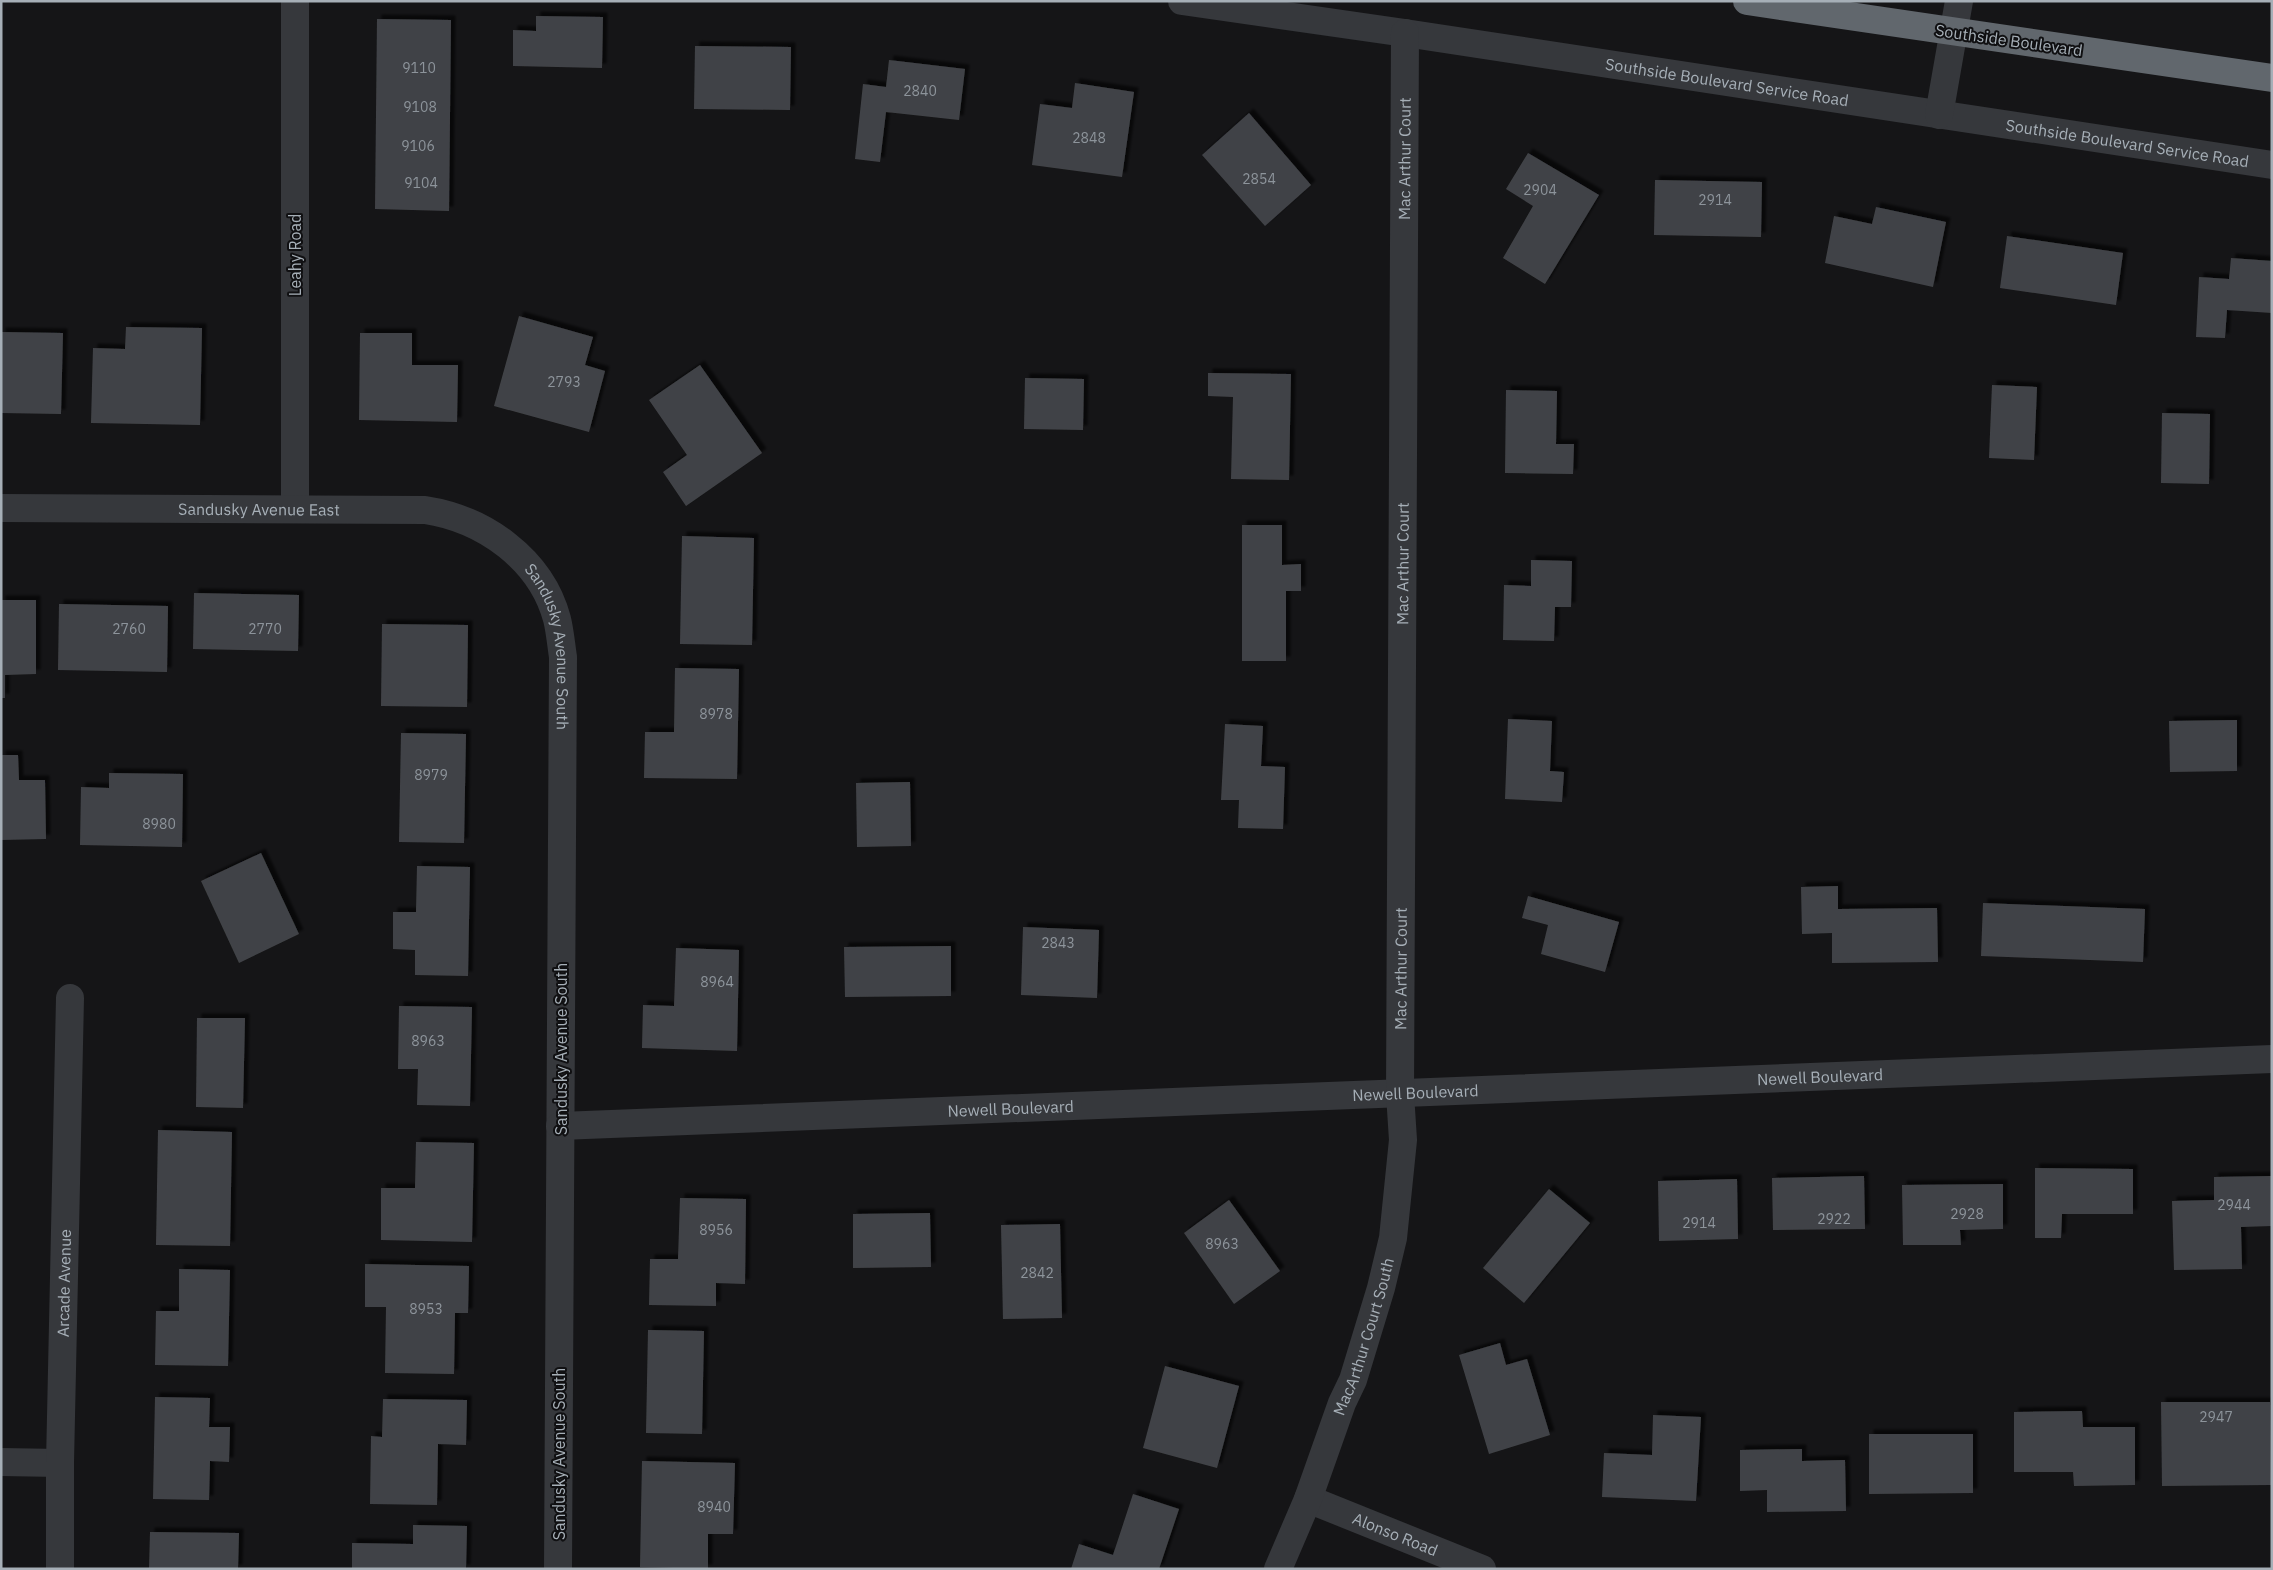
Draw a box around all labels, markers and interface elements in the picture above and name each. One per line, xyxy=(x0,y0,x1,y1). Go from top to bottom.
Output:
street label: Southside Boulevard xyxy=(1934,20,2084,60)
street label: Southside Boulevard Service Road xyxy=(1604,54,1850,110)
house number: 9110 xyxy=(402,59,436,77)
house number: 2840 xyxy=(903,82,937,100)
street label: Mac Arthur Court xyxy=(1394,97,1415,220)
house number: 9108 xyxy=(403,98,437,116)
street label: Southside Boulevard Service Road xyxy=(2004,115,2250,171)
house number: 2848 xyxy=(1072,129,1106,147)
house number: 9106 xyxy=(401,137,435,155)
house number: 2854 xyxy=(1242,170,1276,188)
house number: 9104 xyxy=(404,174,438,192)
house number: 2904 xyxy=(1523,181,1557,199)
house number: 2914 xyxy=(1698,191,1732,209)
street label: Leahy Road xyxy=(285,214,305,296)
house number: 2793 xyxy=(547,373,581,391)
street label: Sandusky Avenue East xyxy=(178,499,340,520)
street label: Mac Arthur Court xyxy=(1392,502,1413,625)
street label: Sandusky Avenue South xyxy=(521,559,573,730)
house number: 2760 xyxy=(112,620,146,638)
house number: 2770 xyxy=(248,620,282,638)
house number: 8978 xyxy=(699,705,733,723)
house number: 8979 xyxy=(414,766,448,784)
house number: 8980 xyxy=(142,815,176,833)
street label: Mac Arthur Court xyxy=(1390,907,1411,1030)
house number: 2843 xyxy=(1041,934,1075,952)
street label: Sandusky Avenue South xyxy=(551,963,571,1135)
house number: 8964 xyxy=(700,973,734,991)
house number: 8963 xyxy=(411,1032,445,1050)
street label: Newell Boulevard xyxy=(1757,1064,1884,1089)
street label: Newell Boulevard xyxy=(1352,1080,1479,1105)
street label: Newell Boulevard xyxy=(947,1096,1074,1121)
house number: 2944 xyxy=(2217,1196,2251,1214)
house number: 2928 xyxy=(1950,1205,1984,1223)
house number: 2922 xyxy=(1817,1210,1851,1228)
house number: 2914 xyxy=(1682,1214,1716,1232)
house number: 8956 xyxy=(699,1221,733,1239)
street label: Arcade Avenue xyxy=(53,1229,75,1337)
house number: 8963 xyxy=(1205,1235,1239,1253)
street label: MacArthur Court South xyxy=(1328,1256,1398,1418)
house number: 2842 xyxy=(1020,1264,1054,1282)
house number: 8953 xyxy=(409,1300,443,1318)
street label: Sandusky Avenue South xyxy=(549,1368,569,1540)
house number: 2947 xyxy=(2199,1408,2233,1426)
house number: 8940 xyxy=(697,1498,731,1516)
street label: Alonso Road xyxy=(1350,1508,1441,1560)

